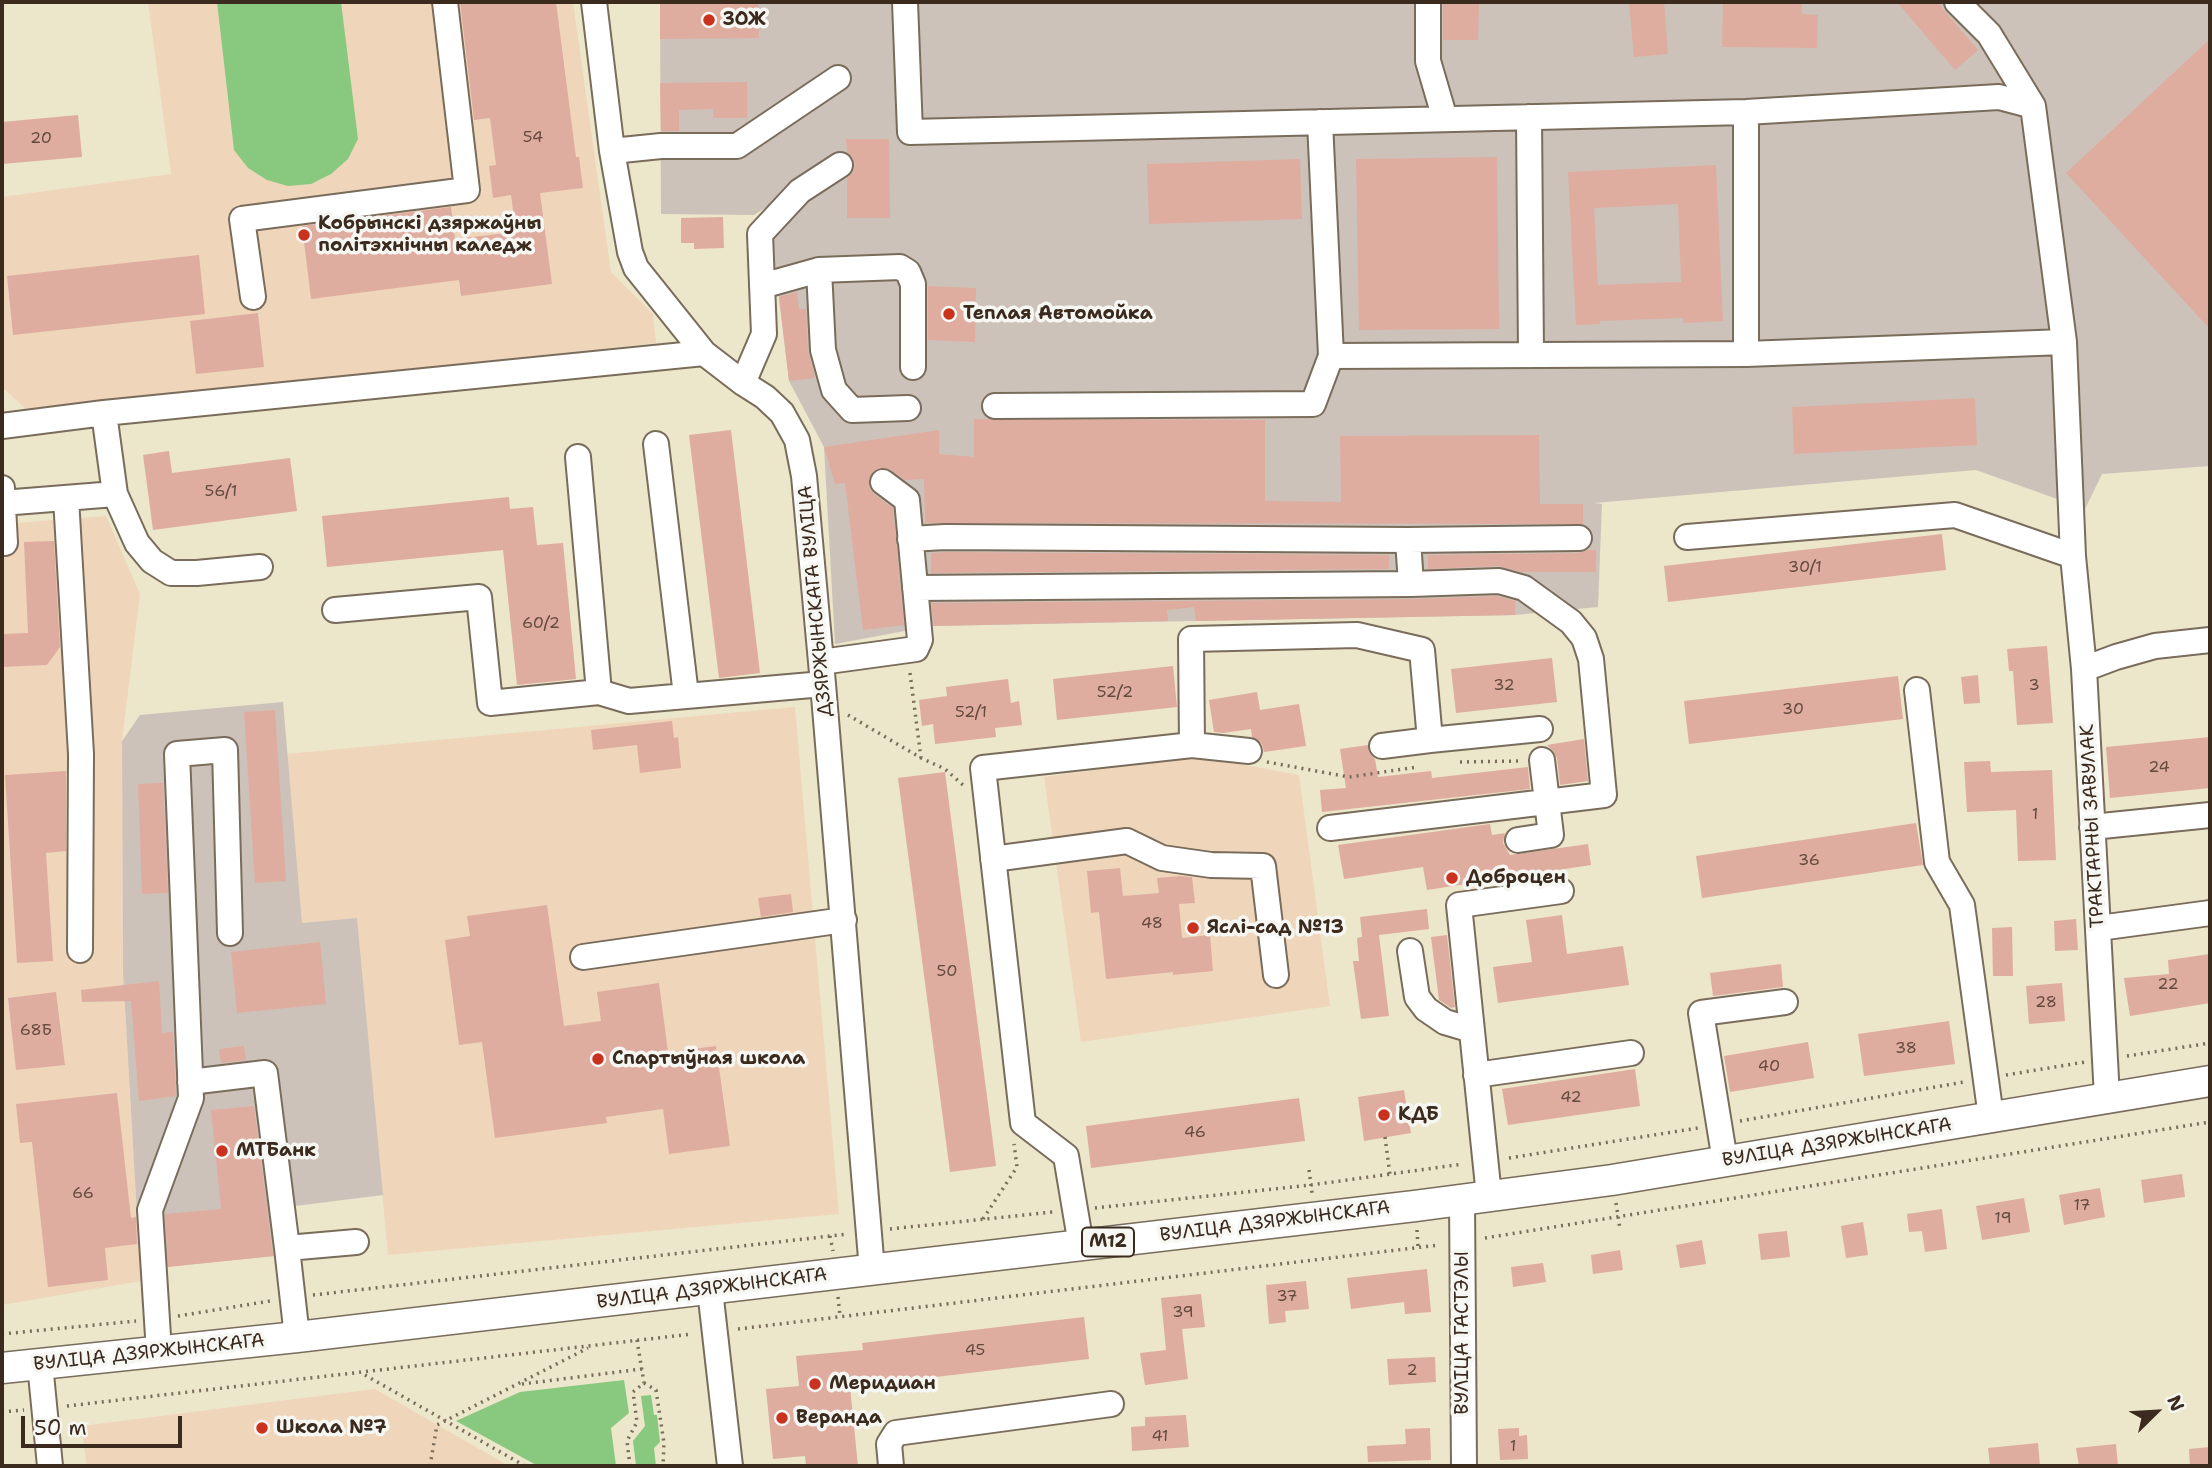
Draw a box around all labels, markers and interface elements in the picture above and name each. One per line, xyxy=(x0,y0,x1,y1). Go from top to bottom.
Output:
place label: ЗОЖ xyxy=(723,9,766,31)
marker: ЗОЖ xyxy=(701,12,717,28)
house number: 54 xyxy=(523,128,543,148)
house number: 20 xyxy=(30,129,52,149)
place label: Кобрынскі дзяржаўны політэхнічны каледж xyxy=(318,213,541,257)
marker: Кобрынскі дзяржаўны політэхнічны каледж xyxy=(296,227,312,243)
place label: Теплая Автомойка xyxy=(963,303,1153,325)
marker: Теплая Автомойка xyxy=(941,306,957,322)
house number: 56/1 xyxy=(205,482,237,502)
street label: ДЗЯРЖЫНСКАГА ВУЛІЦА xyxy=(795,484,837,718)
house number: 30/1 xyxy=(1788,558,1822,578)
house number: 60/2 xyxy=(522,614,560,634)
house number: 32 xyxy=(1493,676,1515,696)
house number: 3 xyxy=(2028,676,2040,696)
house number: 52/2 xyxy=(1097,683,1133,703)
house number: 30 xyxy=(1782,700,1804,720)
house number: 52/1 xyxy=(955,703,987,723)
street label: ТРАКТАРНЫ ЗАВУЛАК xyxy=(2076,723,2110,929)
house number: 24 xyxy=(2148,758,2170,778)
house number: 1 xyxy=(2032,805,2038,825)
house number: 36 xyxy=(1798,851,1820,871)
place label: Доброцен xyxy=(1466,867,1566,889)
marker: Доброцен xyxy=(1444,870,1460,886)
house number: 48 xyxy=(1141,914,1163,934)
place label: Яслі-сад №13 xyxy=(1207,917,1344,939)
marker: Яслі-сад №13 xyxy=(1185,920,1201,936)
house number: 50 xyxy=(937,962,957,982)
house number: 22 xyxy=(2157,975,2179,995)
house number: 28 xyxy=(2035,993,2057,1013)
house number: 68Б xyxy=(20,1021,52,1041)
house number: 38 xyxy=(1895,1039,1917,1059)
place label: Спартыўная школа xyxy=(612,1048,805,1070)
marker: Спартыўная школа xyxy=(590,1051,606,1067)
house number: 40 xyxy=(1758,1057,1780,1077)
house number: 42 xyxy=(1560,1088,1582,1108)
place label: КДБ xyxy=(1398,1104,1439,1126)
marker: КДБ xyxy=(1376,1107,1392,1123)
street label: ВУЛІЦА ДЗЯРЖЫНСКАГА xyxy=(1721,1114,1953,1172)
house number: 46 xyxy=(1184,1123,1206,1143)
place label: МТБанк xyxy=(236,1140,316,1162)
marker: МТБанк xyxy=(214,1143,230,1159)
house number: 66 xyxy=(72,1184,94,1204)
house number: 17 xyxy=(2073,1196,2091,1216)
street label: ВУЛІЦА ДЗЯРЖЫНСКАГА xyxy=(1158,1197,1392,1247)
house number: 19 xyxy=(1994,1209,2012,1229)
road number: М12 xyxy=(1082,1227,1134,1256)
street label: ВУЛІЦА ГАСТЭЛЫ xyxy=(1452,1251,1474,1415)
street label: ВУЛІЦА ДЗЯРЖЫНСКАГА xyxy=(595,1264,829,1314)
house number: 37 xyxy=(1276,1287,1298,1307)
house number: 39 xyxy=(1172,1303,1194,1323)
street label: ВУЛІЦА ДЗЯРЖЫНСКАГА xyxy=(32,1330,266,1376)
house number: 45 xyxy=(965,1341,985,1361)
house number: 2 xyxy=(1406,1361,1418,1381)
place label: Меридиан xyxy=(829,1373,936,1395)
marker: Меридиан xyxy=(807,1376,823,1392)
north arrow xyxy=(2121,1377,2191,1447)
text: N xyxy=(2161,1391,2190,1415)
scale bar xyxy=(24,1402,186,1446)
place label: Веранда xyxy=(796,1407,882,1429)
marker: Веранда xyxy=(774,1410,790,1426)
text: 50 m xyxy=(34,1414,87,1442)
place label: Школа №7 xyxy=(276,1417,387,1439)
marker: Школа №7 xyxy=(254,1420,270,1436)
house number: 41 xyxy=(1151,1427,1169,1447)
house number: 1 xyxy=(1510,1437,1516,1457)

